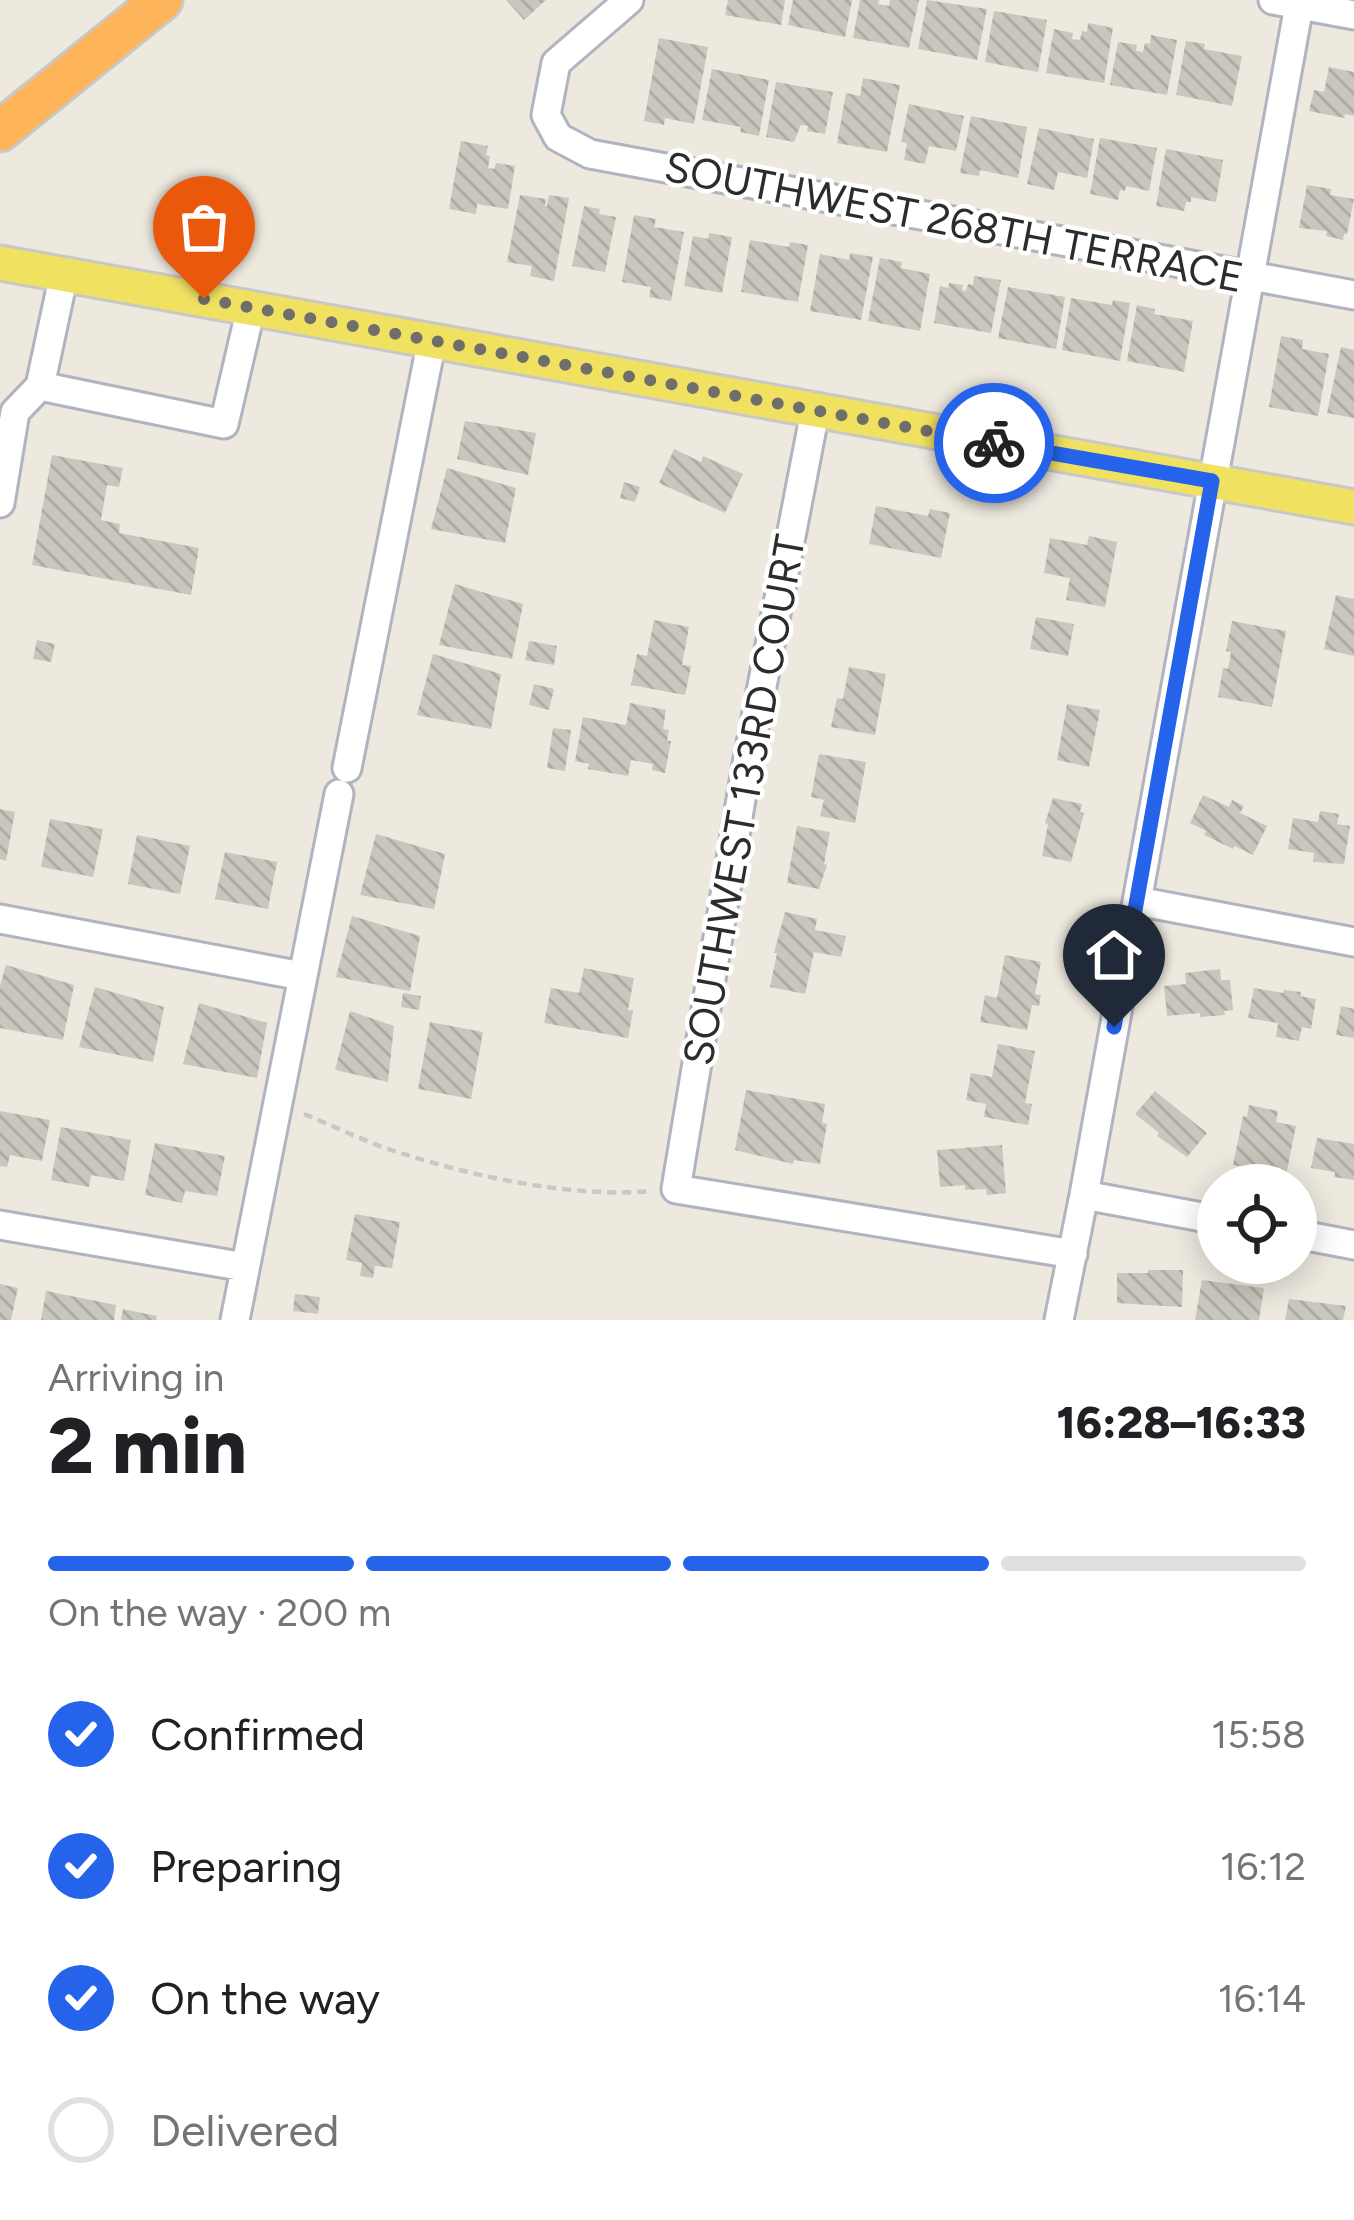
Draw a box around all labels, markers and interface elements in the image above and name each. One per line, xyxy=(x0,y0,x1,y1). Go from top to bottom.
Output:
street label: SOUTHWEST 268TH TERRACE xyxy=(660,141,1248,303)
pin xyxy=(153,176,255,299)
icon: bag xyxy=(171,194,237,260)
courier xyxy=(934,383,1054,503)
icon: bike xyxy=(961,410,1027,476)
street label: SOUTHWEST 133RD COURT xyxy=(672,531,816,1069)
pin xyxy=(1063,904,1165,1027)
icon: home xyxy=(1081,922,1147,988)
map controls xyxy=(1197,1164,1317,1284)
button: locate xyxy=(1197,1164,1317,1284)
text: Arriving in xyxy=(48,1354,224,1401)
text: 16:28–16:33 xyxy=(1057,1395,1306,1449)
text: 2 min xyxy=(48,1399,247,1493)
text: On the way · 200 m xyxy=(48,1589,391,1636)
icon: check xyxy=(48,1701,114,1767)
text: Confirmed xyxy=(150,1707,365,1761)
text: 15:58 xyxy=(1211,1711,1306,1758)
icon: check xyxy=(48,1833,114,1899)
text: Preparing xyxy=(150,1839,342,1893)
text: 16:12 xyxy=(1220,1843,1306,1890)
icon: check xyxy=(48,1965,114,2031)
text: On the way xyxy=(150,1971,380,2025)
text: 16:14 xyxy=(1218,1975,1306,2022)
text: Delivered xyxy=(150,2103,339,2157)

